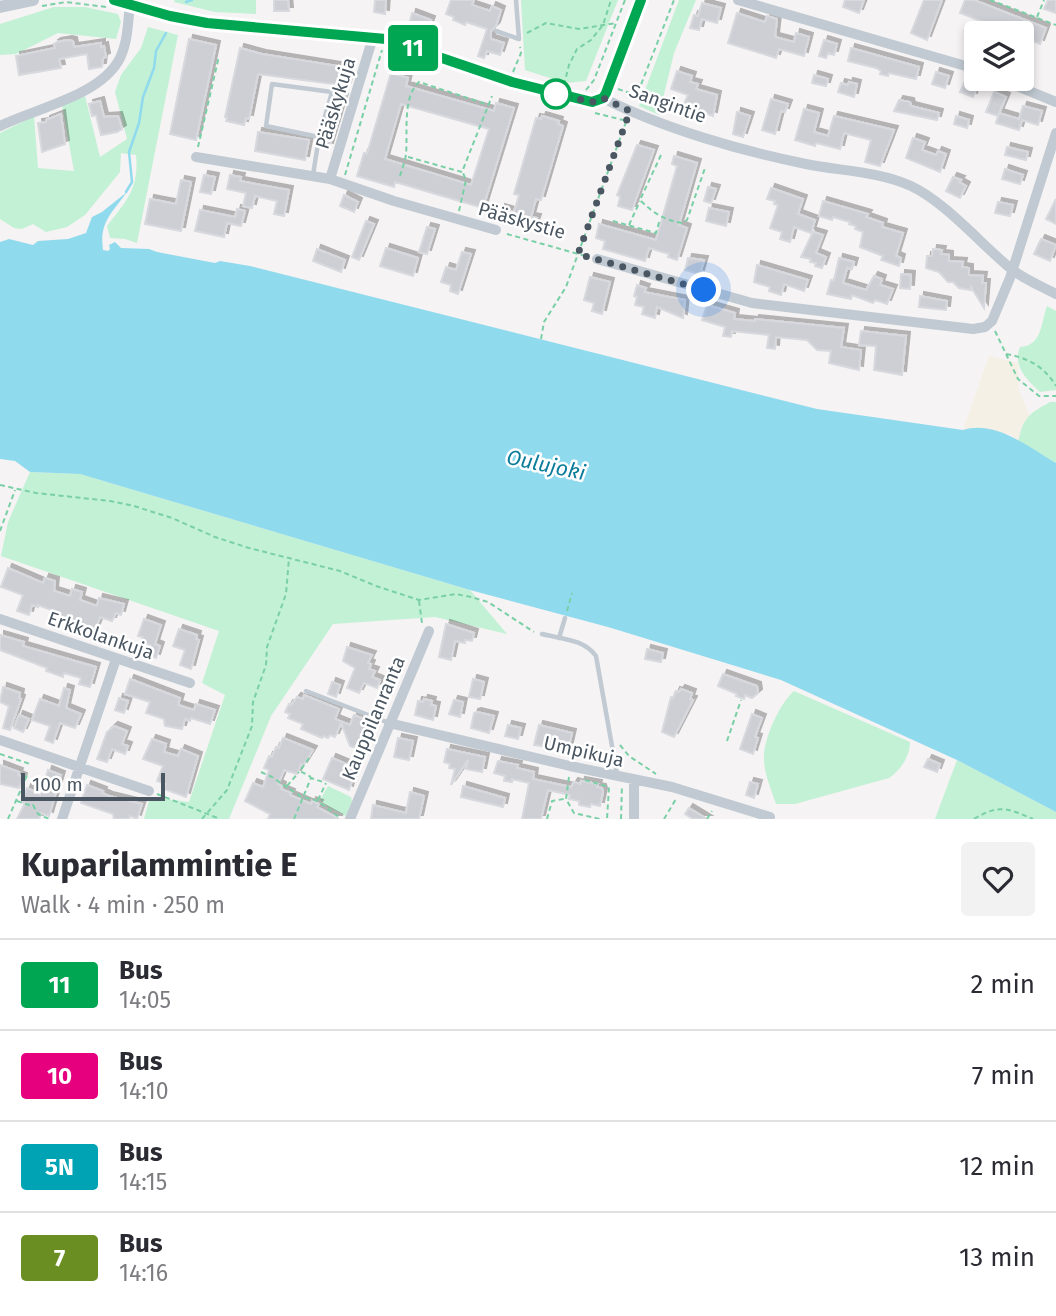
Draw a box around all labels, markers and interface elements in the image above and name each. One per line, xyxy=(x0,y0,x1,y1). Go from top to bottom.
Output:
map controls xyxy=(964,21,1034,91)
button: layers xyxy=(964,21,1034,91)
line badge: 11 xyxy=(382,25,444,71)
text: 11 xyxy=(402,34,424,62)
street label: Pääskykuja xyxy=(311,55,360,152)
unlabelled marker xyxy=(541,79,571,109)
street label: Sangintie xyxy=(626,79,710,128)
street label: Pääskystie xyxy=(476,197,568,244)
your location xyxy=(686,272,721,307)
water label: Oulujoki xyxy=(504,444,588,486)
street label: Erkkolankuja xyxy=(45,607,157,664)
street label: Kauppilanranta xyxy=(337,653,410,784)
street label: Umpikuja xyxy=(541,731,626,772)
scale bar xyxy=(21,770,164,802)
text: 100 m xyxy=(32,773,83,796)
button: heart xyxy=(961,842,1035,916)
text: Kuparilammintie E xyxy=(21,845,298,885)
text: Walk · 4 min · 250 m xyxy=(21,891,225,919)
text: Bus xyxy=(119,955,162,986)
text: 2 min xyxy=(970,969,1035,1000)
text: 11 xyxy=(49,971,70,999)
text: 14:05 xyxy=(119,986,171,1014)
text: Bus xyxy=(119,1046,162,1077)
text: 7 min xyxy=(972,1060,1035,1091)
text: 10 xyxy=(47,1062,72,1090)
text: 14:10 xyxy=(119,1077,169,1105)
text: Bus xyxy=(119,1137,162,1168)
text: 12 min xyxy=(959,1151,1035,1182)
text: 5N xyxy=(45,1153,74,1181)
text: 14:15 xyxy=(119,1168,167,1196)
text: Bus xyxy=(119,1228,162,1259)
text: 13 min xyxy=(959,1242,1035,1273)
text: 7 xyxy=(54,1244,65,1272)
text: 14:16 xyxy=(119,1259,168,1287)

